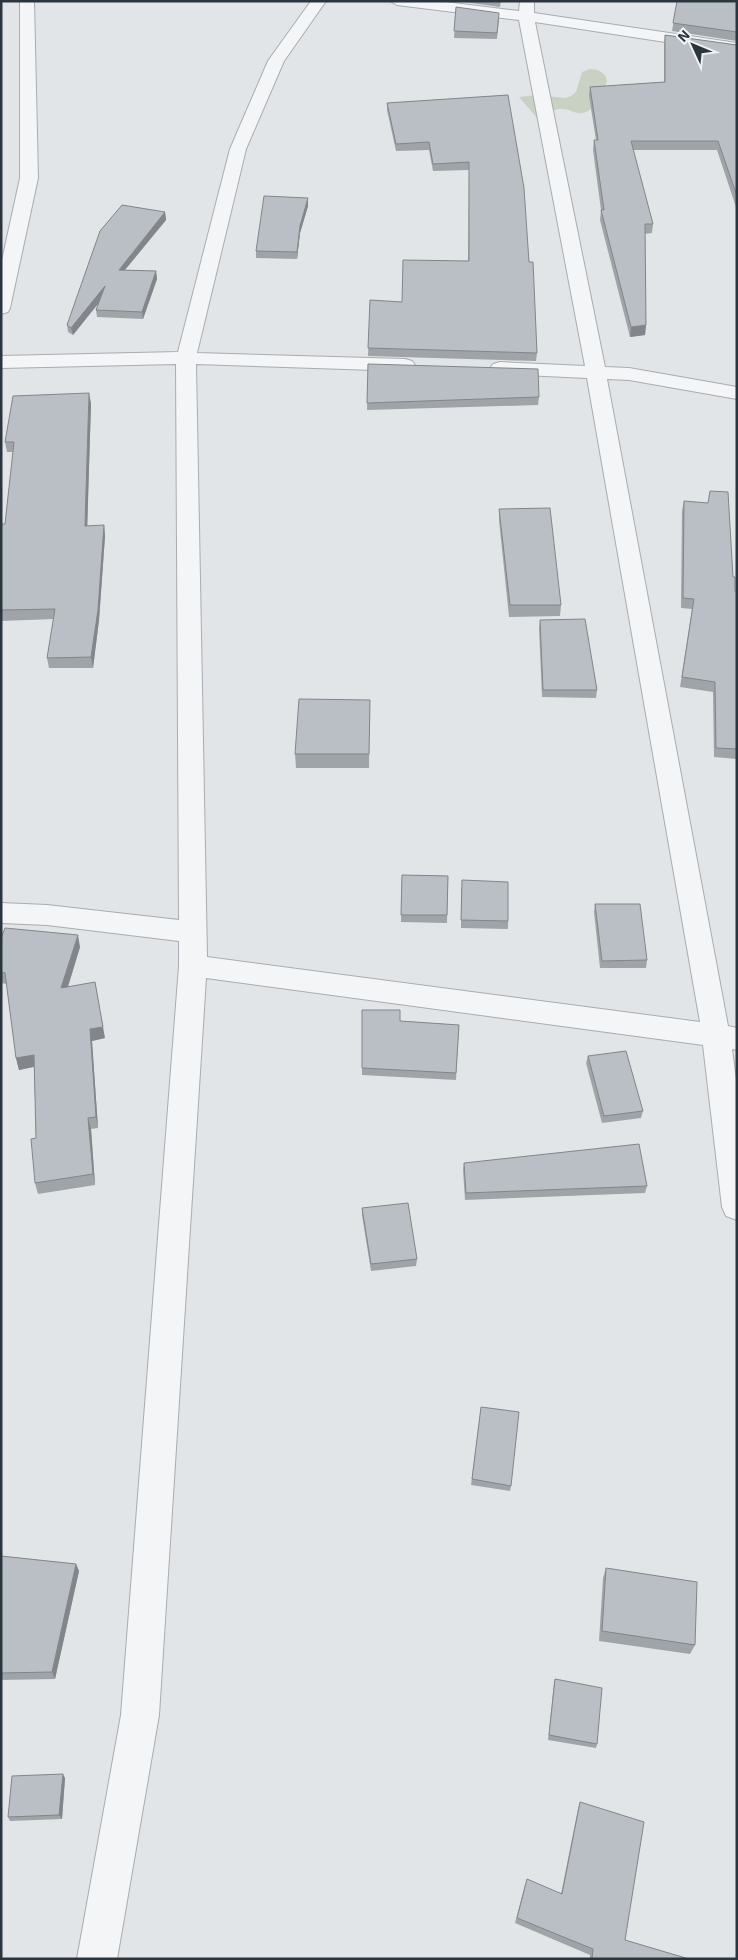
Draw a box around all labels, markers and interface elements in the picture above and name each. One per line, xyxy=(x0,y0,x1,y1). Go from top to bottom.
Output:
north arrow xyxy=(668,20,718,70)
text: N xyxy=(674,26,693,45)

